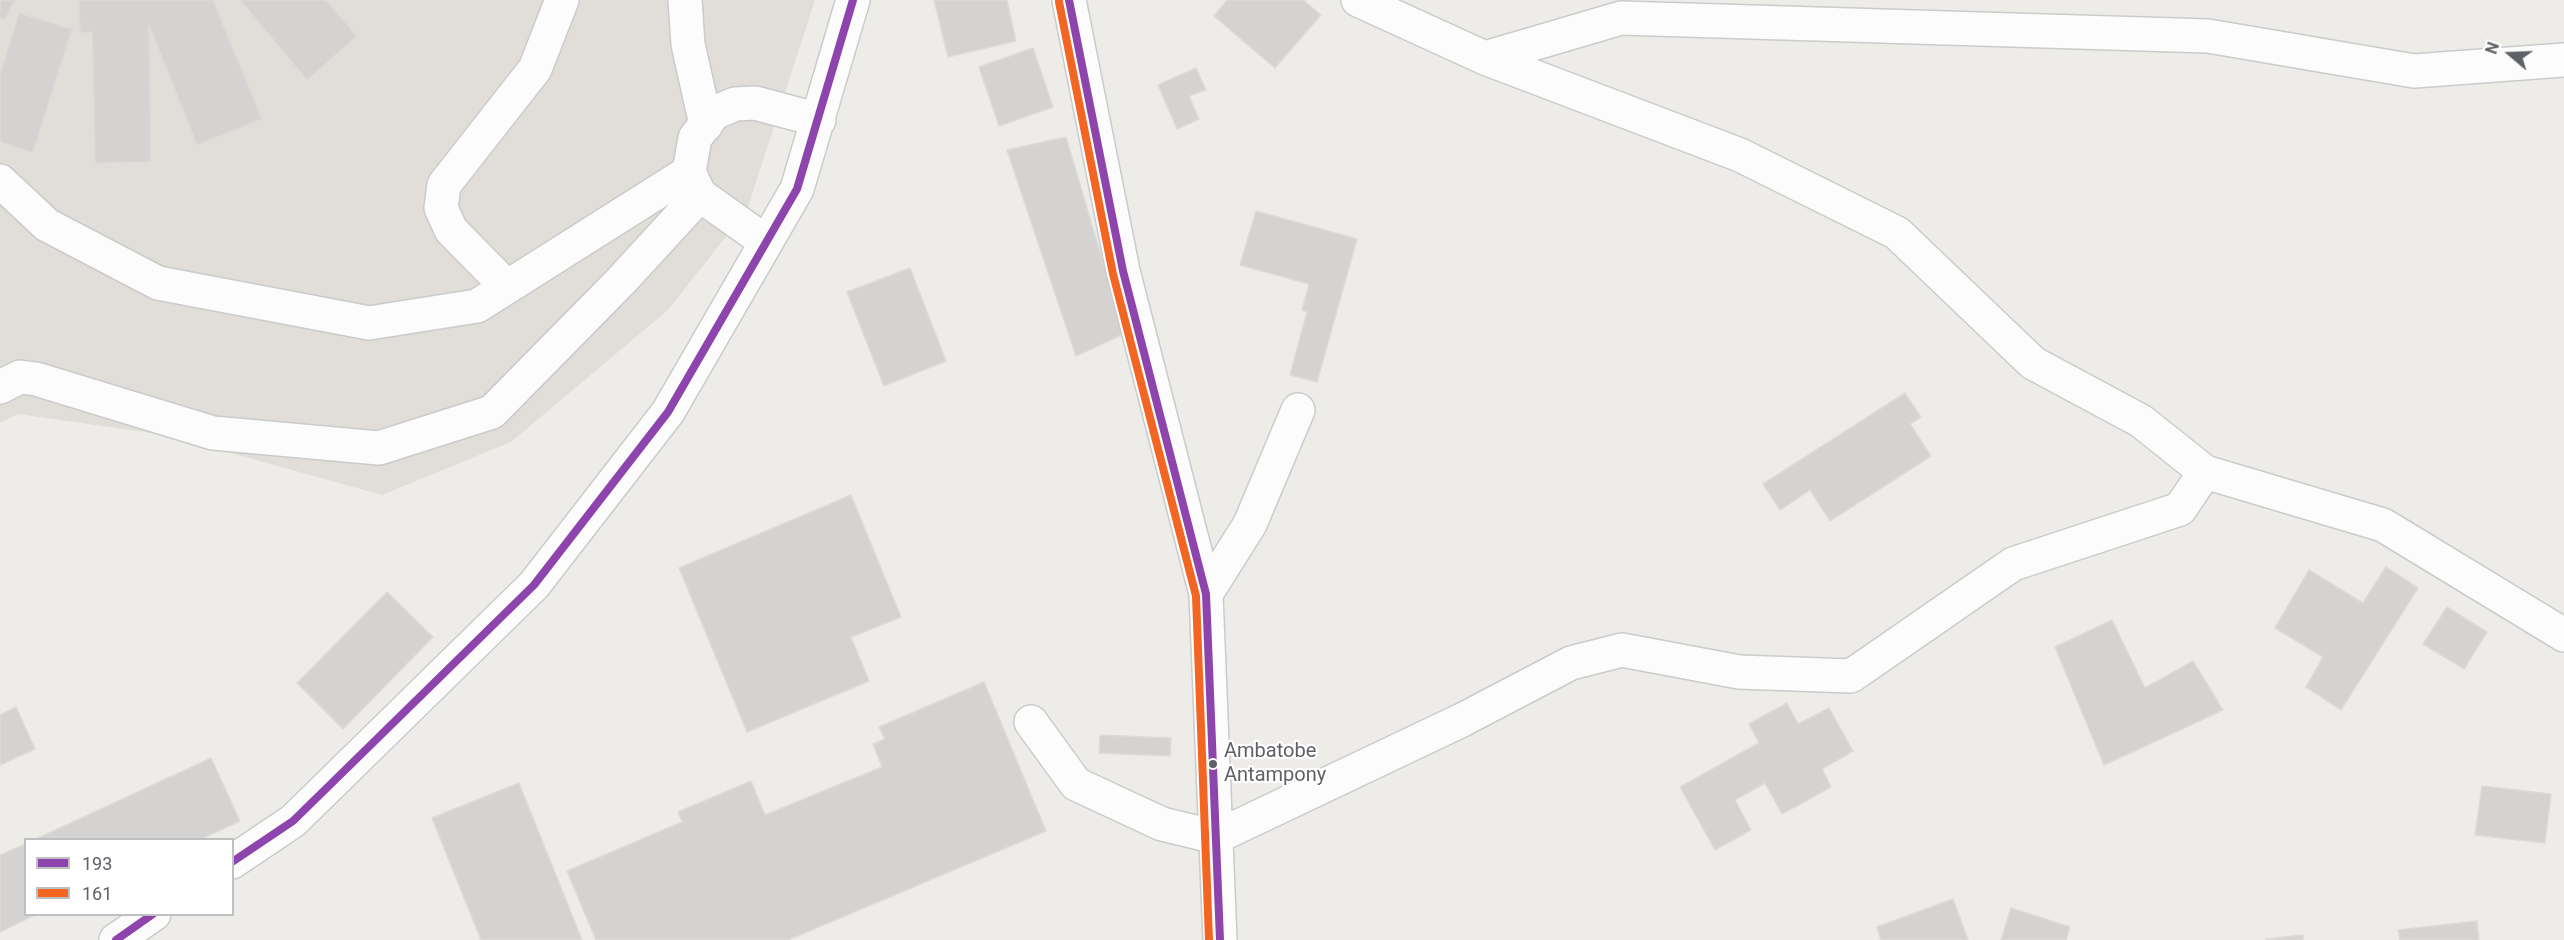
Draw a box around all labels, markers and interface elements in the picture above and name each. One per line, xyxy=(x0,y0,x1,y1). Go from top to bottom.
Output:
north arrow xyxy=(2480,24,2540,84)
text: N xyxy=(2482,40,2503,56)
place label: Ambatobe Antampony xyxy=(1224,740,1326,787)
marker: Ambatobe Antampony xyxy=(1207,758,1219,770)
legend xyxy=(24,838,234,916)
text: 193 xyxy=(82,853,112,874)
text: 161 xyxy=(82,883,112,904)

